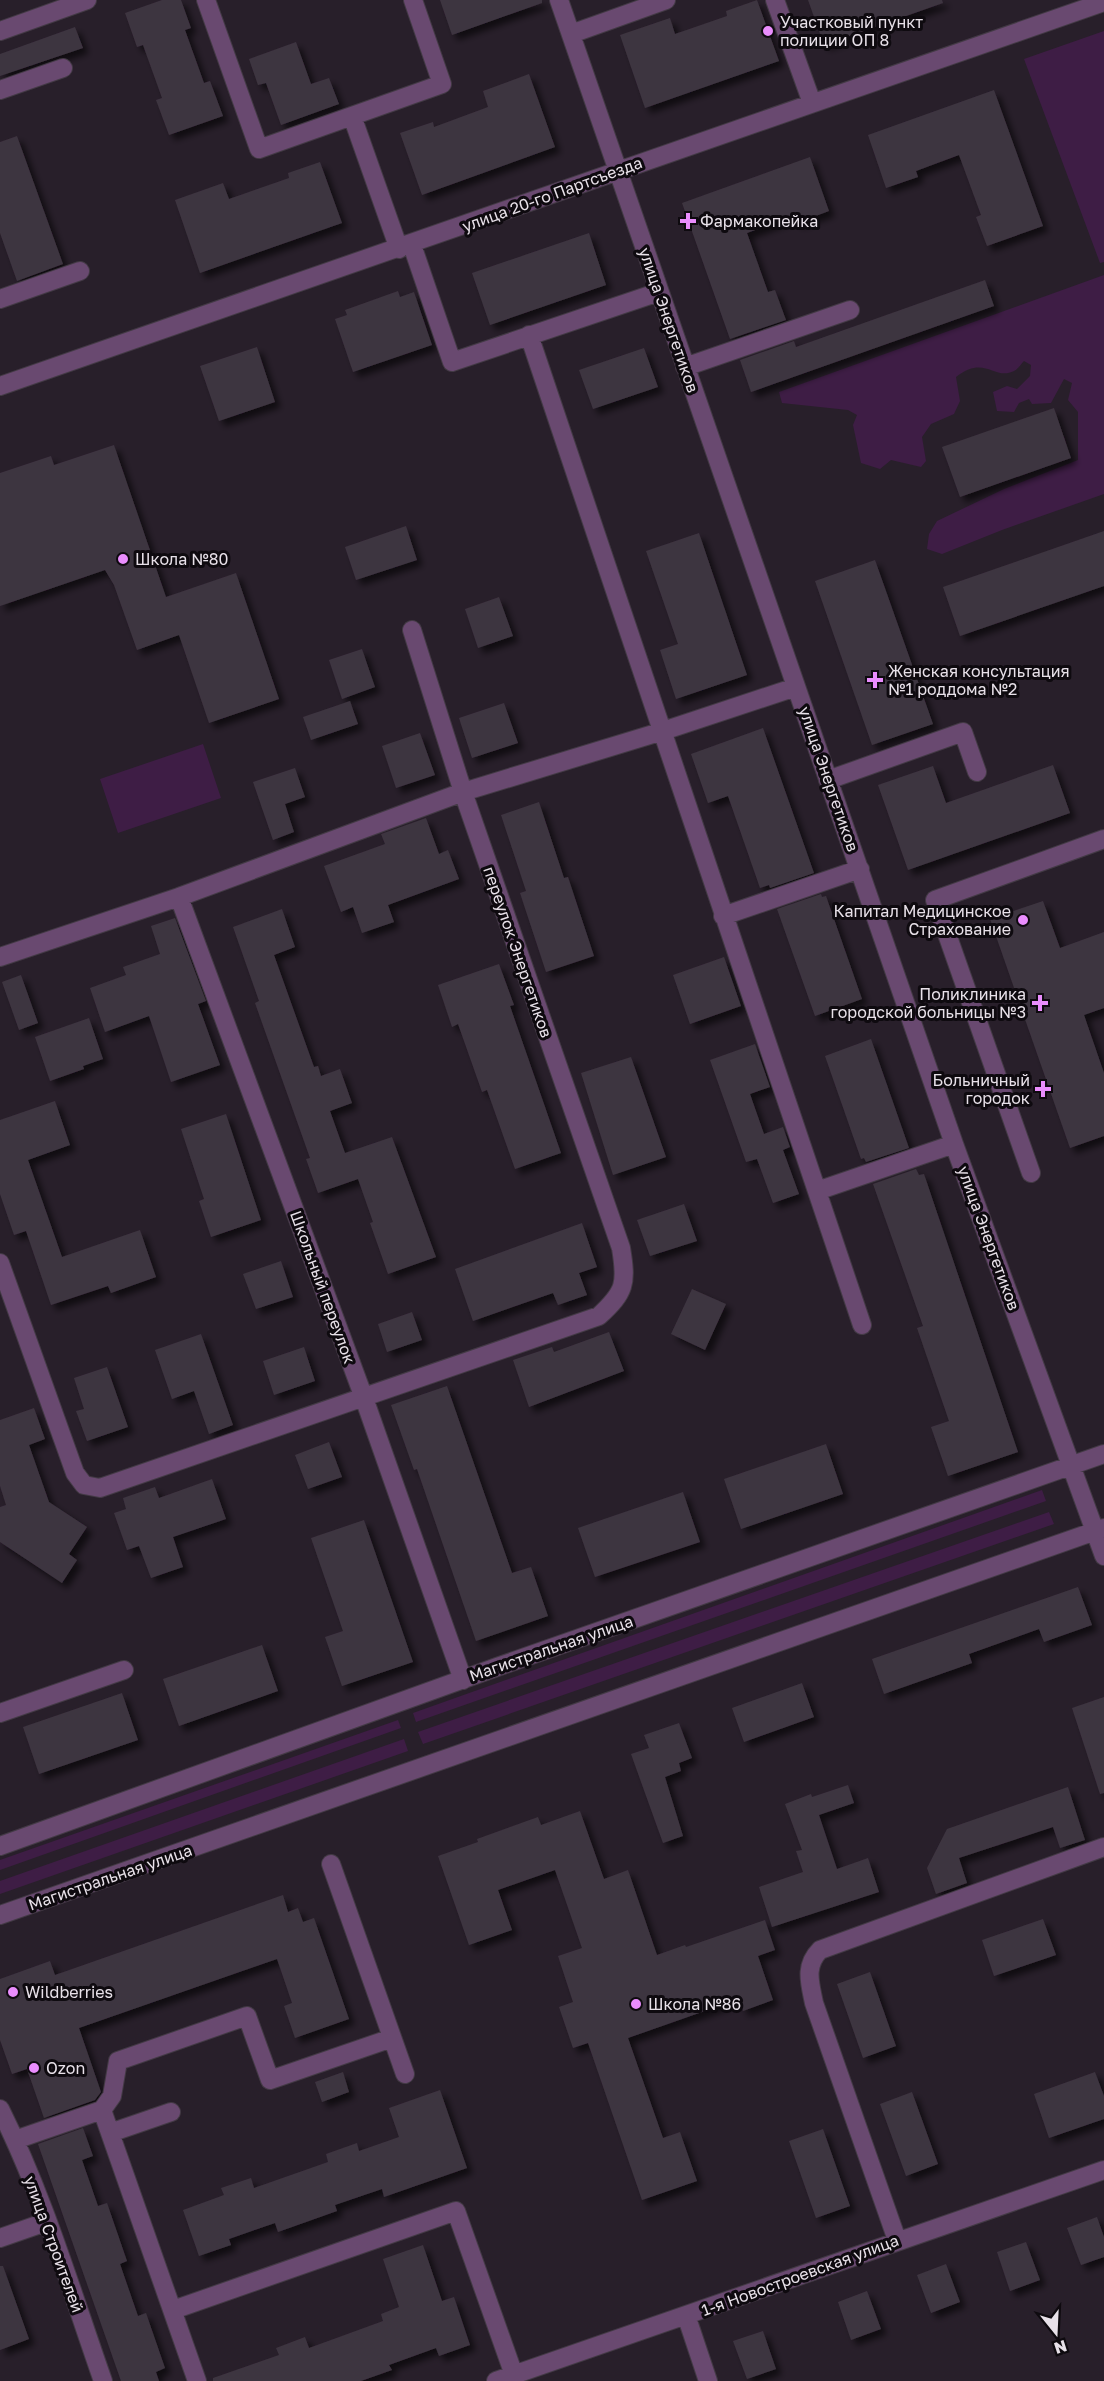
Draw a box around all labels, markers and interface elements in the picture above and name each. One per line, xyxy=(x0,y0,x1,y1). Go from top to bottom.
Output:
place label: Участковый пункт полиции ОП 8 xyxy=(780,12,923,50)
marker: Участковый пункт полиции ОП 8 xyxy=(761,24,775,38)
street label: улица 20-го Партсъезда xyxy=(459,152,645,236)
place label: Фармакопейка xyxy=(700,211,818,231)
marker: Фармакопейка xyxy=(681,214,695,228)
street label: улица Энергетиков xyxy=(635,245,703,395)
place label: Школа №80 xyxy=(135,549,228,569)
marker: Школа №80 xyxy=(116,552,130,566)
place label: Женская консультация №1 роддома №2 xyxy=(888,661,1070,699)
marker: Женская консультация №1 роддома №2 xyxy=(866,671,884,689)
street label: улица Энергетиков xyxy=(795,704,863,854)
street label: переулок Энергетиков xyxy=(479,864,557,1040)
place label: Капитал Медицинское Страхование xyxy=(833,901,1011,939)
marker: Капитал Медицинское Страхование xyxy=(1016,913,1030,927)
place label: Поликлиника городской больницы №3 xyxy=(831,984,1026,1022)
marker: Поликлиника городской больницы №3 xyxy=(1031,994,1049,1012)
place label: Больничный городок xyxy=(933,1070,1030,1108)
marker: Больничный городок xyxy=(1034,1080,1052,1098)
street label: улица Энергетиков xyxy=(954,1163,1024,1313)
street label: Школьный переулок xyxy=(286,1208,360,1366)
street label: Магистральная улица xyxy=(466,1611,636,1685)
street label: Магистральная улица xyxy=(25,1840,195,1914)
place label: Wildberries xyxy=(25,1982,113,2002)
marker: Wildberries xyxy=(6,1985,20,1999)
place label: Школа №86 xyxy=(648,1994,741,2014)
marker: Школа №86 xyxy=(629,1997,643,2011)
place label: Ozon xyxy=(46,2058,85,2078)
marker: Ozon xyxy=(27,2061,41,2075)
street label: улица Строителей xyxy=(20,2173,88,2315)
street label: 1-я Новостроевская улица xyxy=(699,2230,901,2320)
north arrow xyxy=(1026,2303,1086,2363)
text: N xyxy=(1052,2336,1070,2359)

